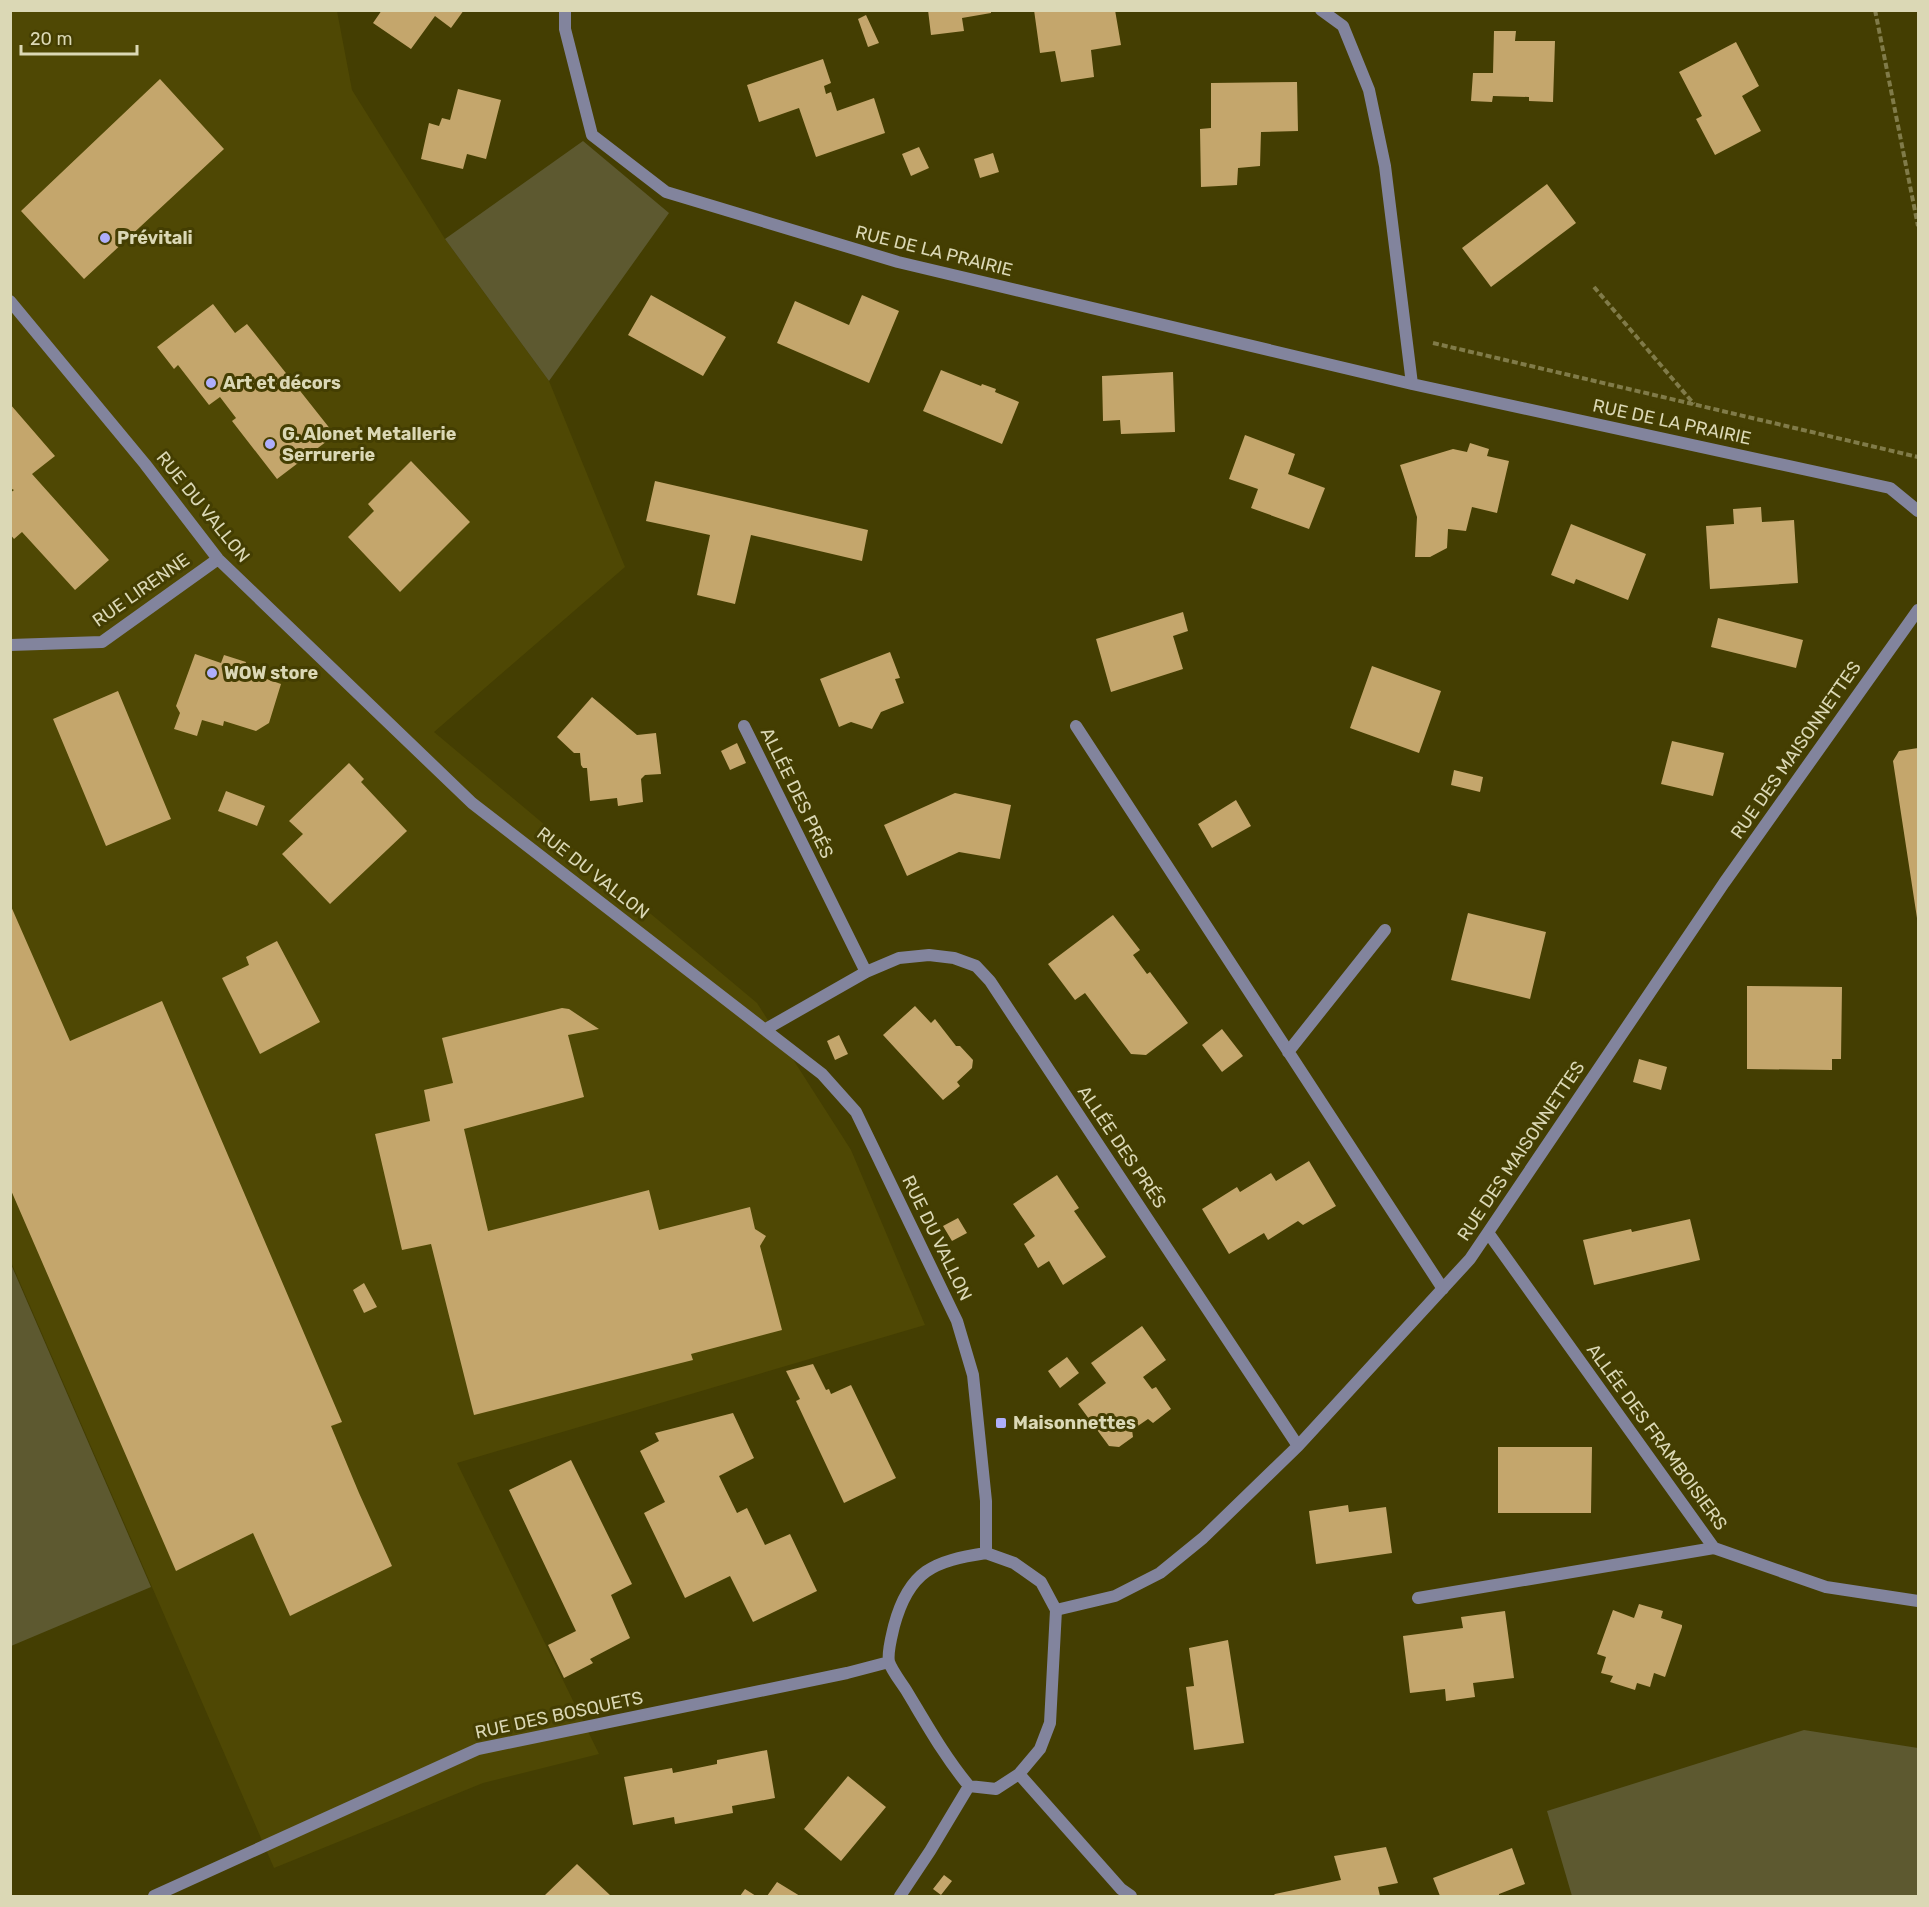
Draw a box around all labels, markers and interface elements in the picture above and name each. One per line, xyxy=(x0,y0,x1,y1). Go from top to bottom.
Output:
scale bar xyxy=(21,18,136,56)
text: 20 m xyxy=(30,28,72,50)
street label: RUE DE LA PRAIRIE xyxy=(853,221,1015,281)
place label: Prévitali xyxy=(117,227,193,249)
marker: Prévitali xyxy=(98,231,112,245)
place label: Art et décors xyxy=(223,372,341,394)
marker: Art et décors xyxy=(204,376,218,390)
street label: RUE DE LA PRAIRIE xyxy=(1591,394,1753,450)
place label: G. Alonet Metallerie Serrurerie xyxy=(282,423,457,466)
marker: G. Alonet Metallerie Serrurerie xyxy=(263,437,277,451)
street label: RUE DU VALLON xyxy=(152,447,254,567)
street label: RUE LIRENNE xyxy=(88,548,194,632)
street label: RUE DES MAISONNETTES xyxy=(1726,657,1866,843)
place label: WOW store xyxy=(224,662,319,684)
marker: WOW store xyxy=(205,666,219,680)
street label: ALLÉE DES PRÉS xyxy=(756,724,838,862)
street label: RUE DU VALLON xyxy=(532,822,654,924)
street label: RUE DES MAISONNETTES xyxy=(1453,1057,1589,1245)
street label: ALLÉE DES PRÉS xyxy=(1073,1082,1171,1212)
street label: RUE DU VALLON xyxy=(897,1172,977,1304)
street label: ALLÉE DES FRAMBOISIERS xyxy=(1582,1339,1732,1535)
place label: Maisonnettes xyxy=(1013,1412,1136,1434)
marker: Maisonnettes xyxy=(994,1416,1008,1430)
street label: RUE DES BOSQUETS xyxy=(473,1686,645,1744)

